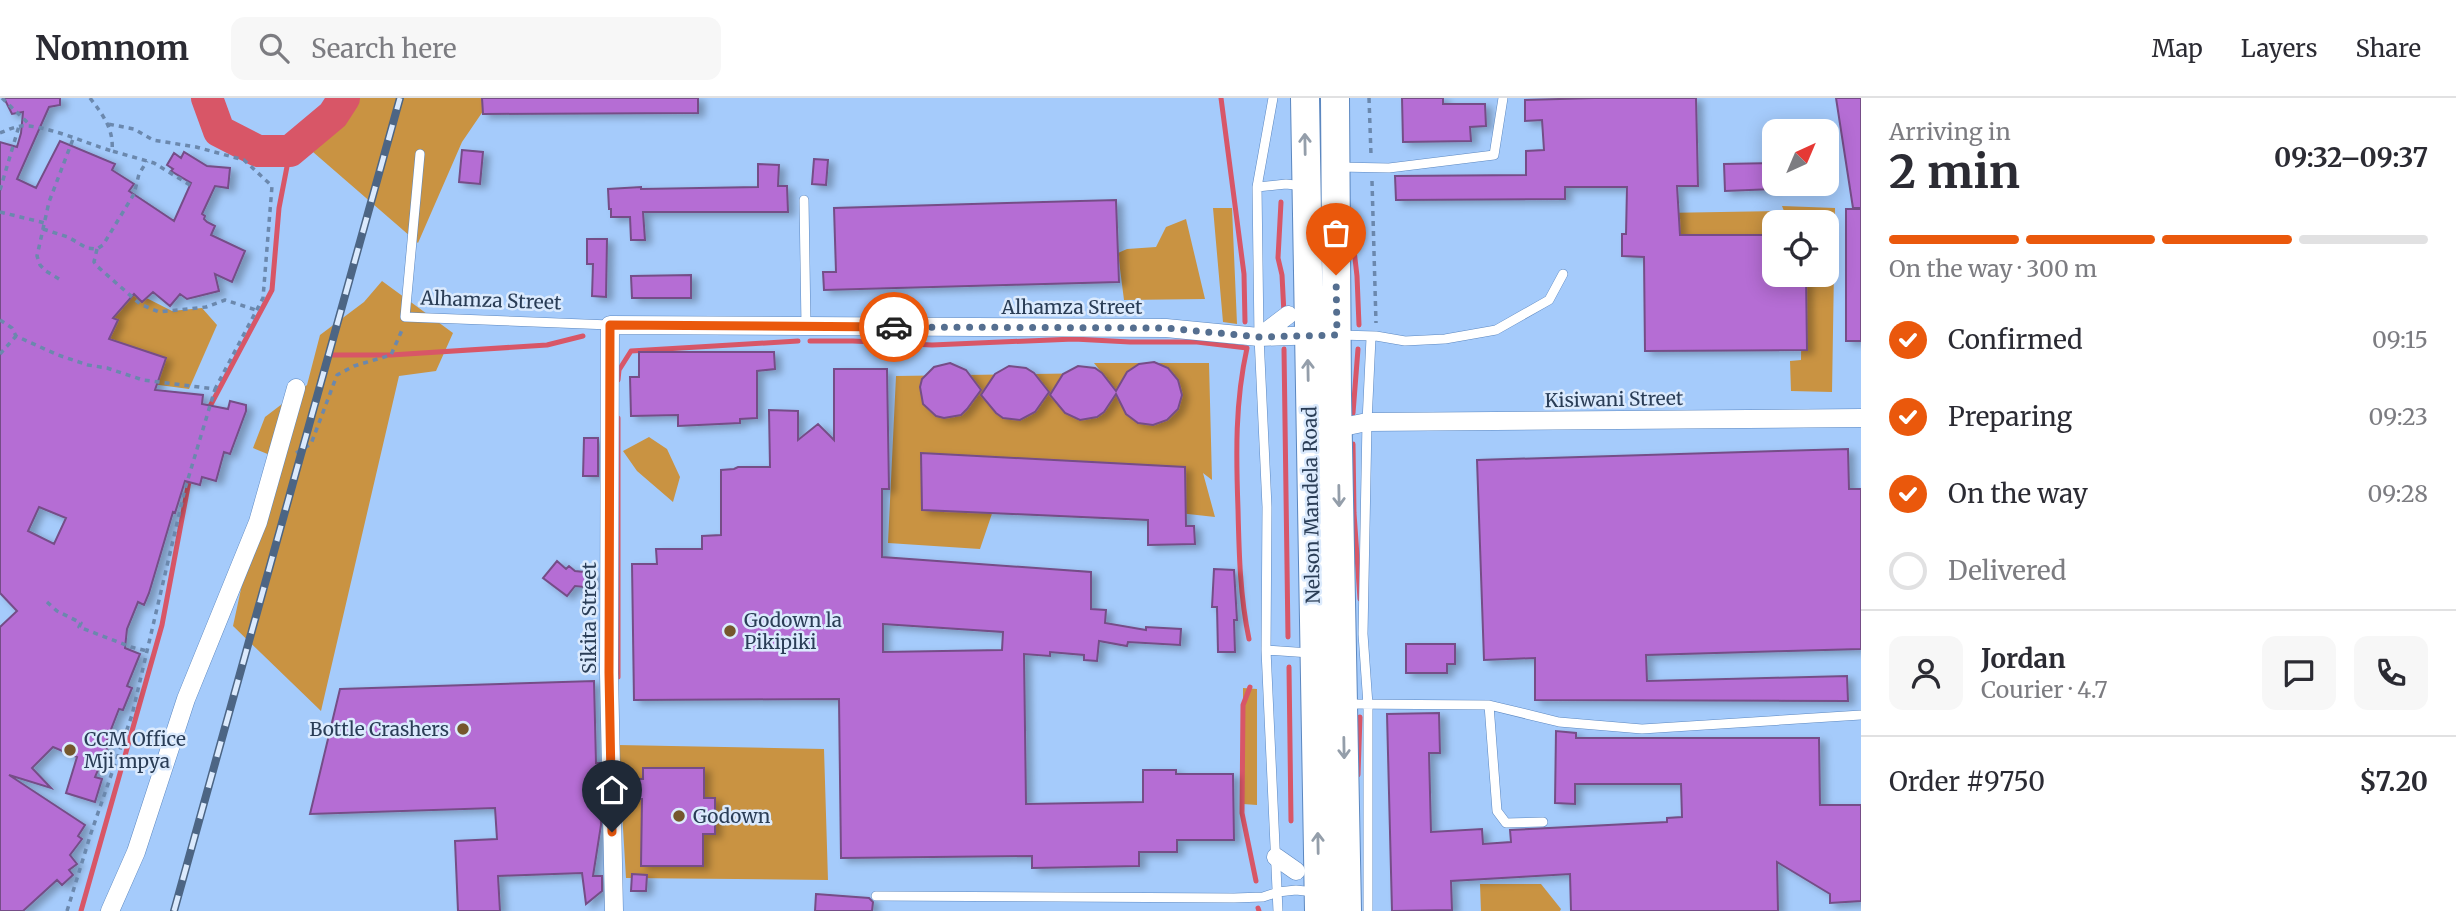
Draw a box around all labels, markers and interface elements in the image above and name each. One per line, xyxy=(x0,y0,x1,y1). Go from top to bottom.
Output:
search box xyxy=(231,17,721,80)
text: Nomnom xyxy=(35,28,189,69)
icon: search xyxy=(255,29,293,67)
text: Search here xyxy=(311,32,457,65)
text: Map xyxy=(2152,33,2203,64)
text: Layers xyxy=(2241,33,2317,64)
text: Share xyxy=(2355,33,2421,64)
text: Arriving in xyxy=(1889,117,2011,146)
north arrow xyxy=(1762,119,1839,196)
map controls xyxy=(1762,119,1839,287)
one-way arrow xyxy=(1298,133,1312,156)
text: 09:32–09:37 xyxy=(2274,141,2428,174)
text: 2 min xyxy=(1889,143,2020,201)
pin xyxy=(1306,203,1366,275)
button: locate xyxy=(1762,210,1839,287)
icon: bag xyxy=(1317,214,1355,252)
text: On the way · 300 m xyxy=(1889,254,2097,283)
street label: Alhamza Street xyxy=(419,286,562,314)
courier xyxy=(859,292,929,362)
street label: Alhamza Street xyxy=(1001,295,1143,319)
icon: car xyxy=(875,308,913,346)
icon: check xyxy=(1889,321,1927,359)
text: Confirmed xyxy=(1948,323,2083,356)
text: 09:15 xyxy=(2372,325,2428,354)
one-way arrow xyxy=(1301,359,1315,382)
street label: Kisiwani Street xyxy=(1544,386,1684,412)
icon: check xyxy=(1889,398,1927,436)
text: Preparing xyxy=(1948,400,2072,433)
text: 09:23 xyxy=(2368,402,2428,431)
street label: Nelson Mandela Road xyxy=(1297,406,1325,604)
icon: check xyxy=(1889,475,1927,513)
text: On the way xyxy=(1948,477,2088,510)
text: 09:28 xyxy=(2367,479,2428,508)
one-way arrow xyxy=(1332,484,1346,507)
text: Delivered xyxy=(1948,554,2067,587)
street label: Sikita Street xyxy=(577,562,601,674)
place label: Godown la Pikipiki xyxy=(744,608,842,654)
marker: Godown la Pikipiki xyxy=(722,623,738,639)
button: person xyxy=(1889,636,1963,710)
button: chat xyxy=(2262,636,2336,710)
button: phone xyxy=(2354,636,2428,710)
text: Jordan xyxy=(1981,642,2066,675)
text: Courier · 4.7 xyxy=(1981,675,2108,704)
place label: Bottle Crashers xyxy=(310,717,449,741)
marker: Bottle Crashers xyxy=(455,721,471,737)
place label: CCM Office Mji mpya xyxy=(84,727,186,773)
one-way arrow xyxy=(1337,736,1351,759)
marker: CCM Office Mji mpya xyxy=(62,742,78,758)
pin xyxy=(582,760,642,832)
text: Order #9750 xyxy=(1889,765,2045,798)
text: $7.20 xyxy=(2359,765,2428,798)
icon: home xyxy=(593,771,631,809)
place label: Godown xyxy=(693,804,771,828)
marker: Godown xyxy=(671,808,687,824)
one-way arrow xyxy=(1311,832,1325,855)

